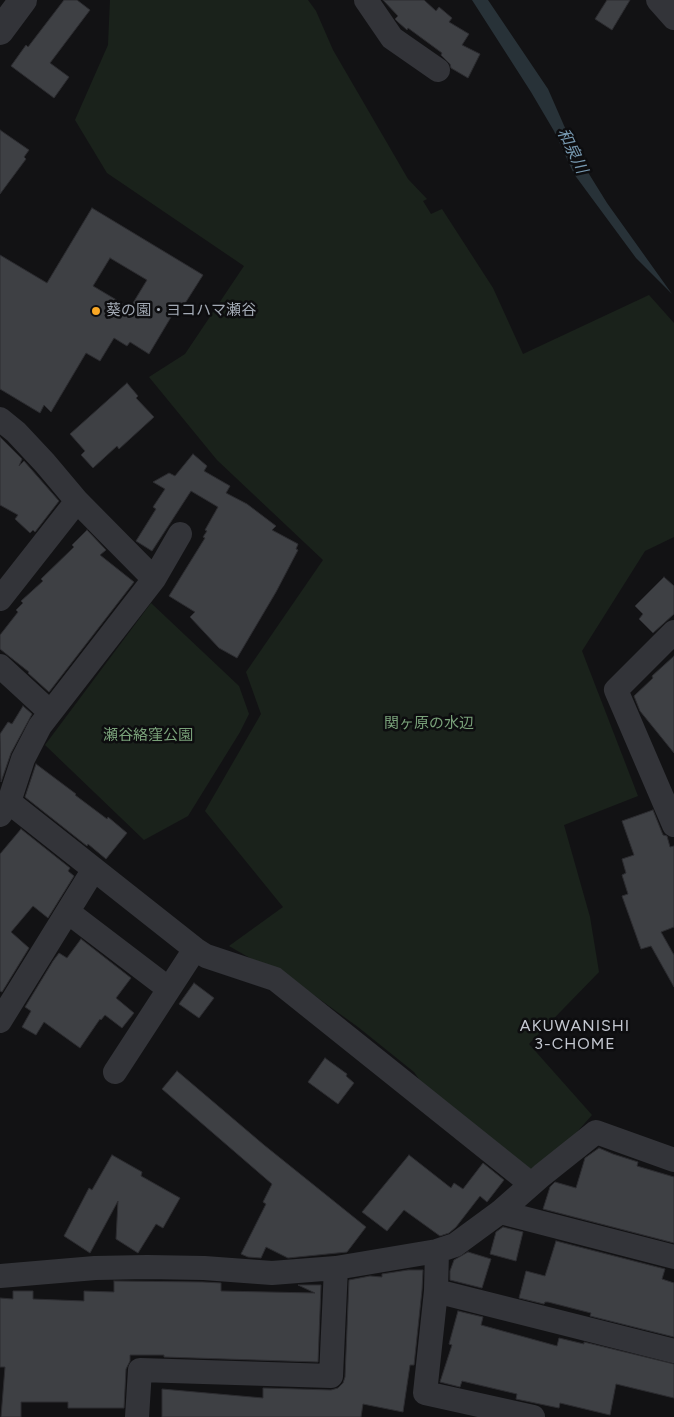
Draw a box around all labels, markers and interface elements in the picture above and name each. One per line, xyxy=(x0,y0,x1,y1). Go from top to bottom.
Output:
water label: 和泉川 xyxy=(553,125,591,177)
place label: 葵の園・ヨコハマ瀬谷 xyxy=(106,302,256,320)
marker: 葵の園・ヨコハマ瀬谷 xyxy=(90,305,102,317)
park label: 関ヶ原の水辺 xyxy=(384,715,474,733)
park label: 瀬谷絡窪公園 xyxy=(103,727,193,745)
district label: AKUWANISHI 3-CHOME xyxy=(519,1016,631,1054)

